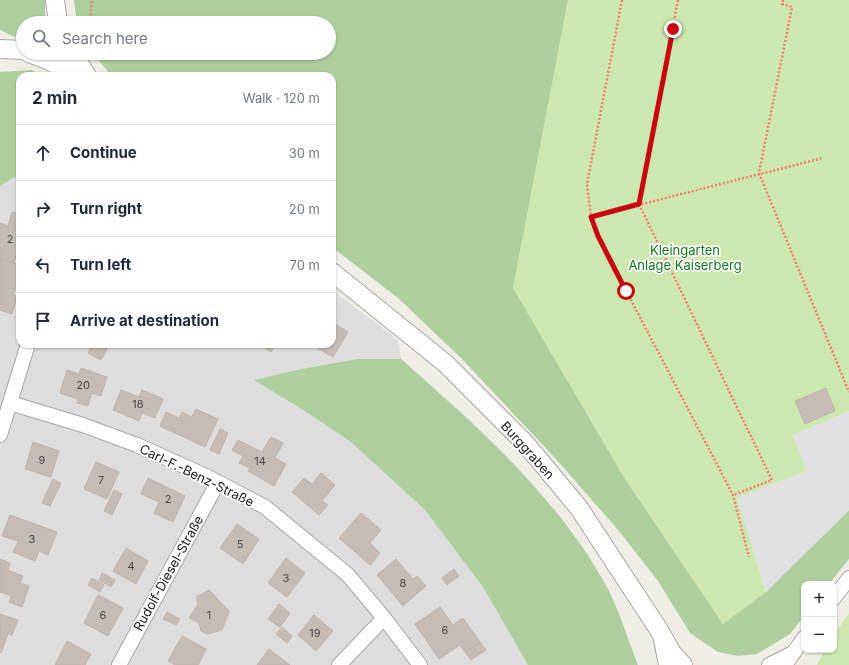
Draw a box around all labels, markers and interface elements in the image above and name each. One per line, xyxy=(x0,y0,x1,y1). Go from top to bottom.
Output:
search box xyxy=(16,16,336,60)
route end xyxy=(664,20,682,38)
icon: search xyxy=(30,27,52,49)
text: Search here xyxy=(62,29,148,48)
text: 2 min xyxy=(32,88,77,108)
text: Walk · 120 m xyxy=(243,90,320,106)
icon: ahead xyxy=(32,142,54,164)
text: Continue xyxy=(70,143,137,162)
text: 30 m xyxy=(289,145,320,161)
icon: right xyxy=(32,198,54,220)
text: Turn right xyxy=(70,199,142,218)
text: 20 m xyxy=(289,201,320,217)
house number: 2 xyxy=(7,232,13,246)
park label: Kleingarten Anlage Kaiserberg xyxy=(628,242,742,273)
icon: left xyxy=(32,254,54,276)
text: Turn left xyxy=(70,255,131,274)
text: 70 m xyxy=(290,257,320,273)
route start xyxy=(617,282,635,300)
icon: arrive xyxy=(32,310,54,332)
text: Arrive at destination xyxy=(70,311,219,330)
house number: 20 xyxy=(76,378,90,392)
house number: 18 xyxy=(132,397,144,411)
street label: Burggraben xyxy=(498,418,558,482)
street label: Carl-F.-Benz-Straße xyxy=(137,440,257,510)
house number: 9 xyxy=(39,453,46,467)
house number: 14 xyxy=(254,454,266,468)
house number: 7 xyxy=(98,473,104,487)
house number: 2 xyxy=(165,492,171,506)
street label: Rudolf-Diesel-Straße xyxy=(130,513,206,633)
house number: 3 xyxy=(29,532,36,546)
house number: 5 xyxy=(237,537,244,551)
house number: 4 xyxy=(127,559,135,573)
house number: 3 xyxy=(283,571,290,585)
house number: 8 xyxy=(400,576,407,590)
map controls xyxy=(801,581,837,653)
button: + xyxy=(801,581,837,617)
house number: 6 xyxy=(100,608,107,622)
house number: 1 xyxy=(207,608,211,622)
button: − xyxy=(801,617,837,653)
house number: 6 xyxy=(442,623,449,637)
house number: 19 xyxy=(309,626,321,640)

